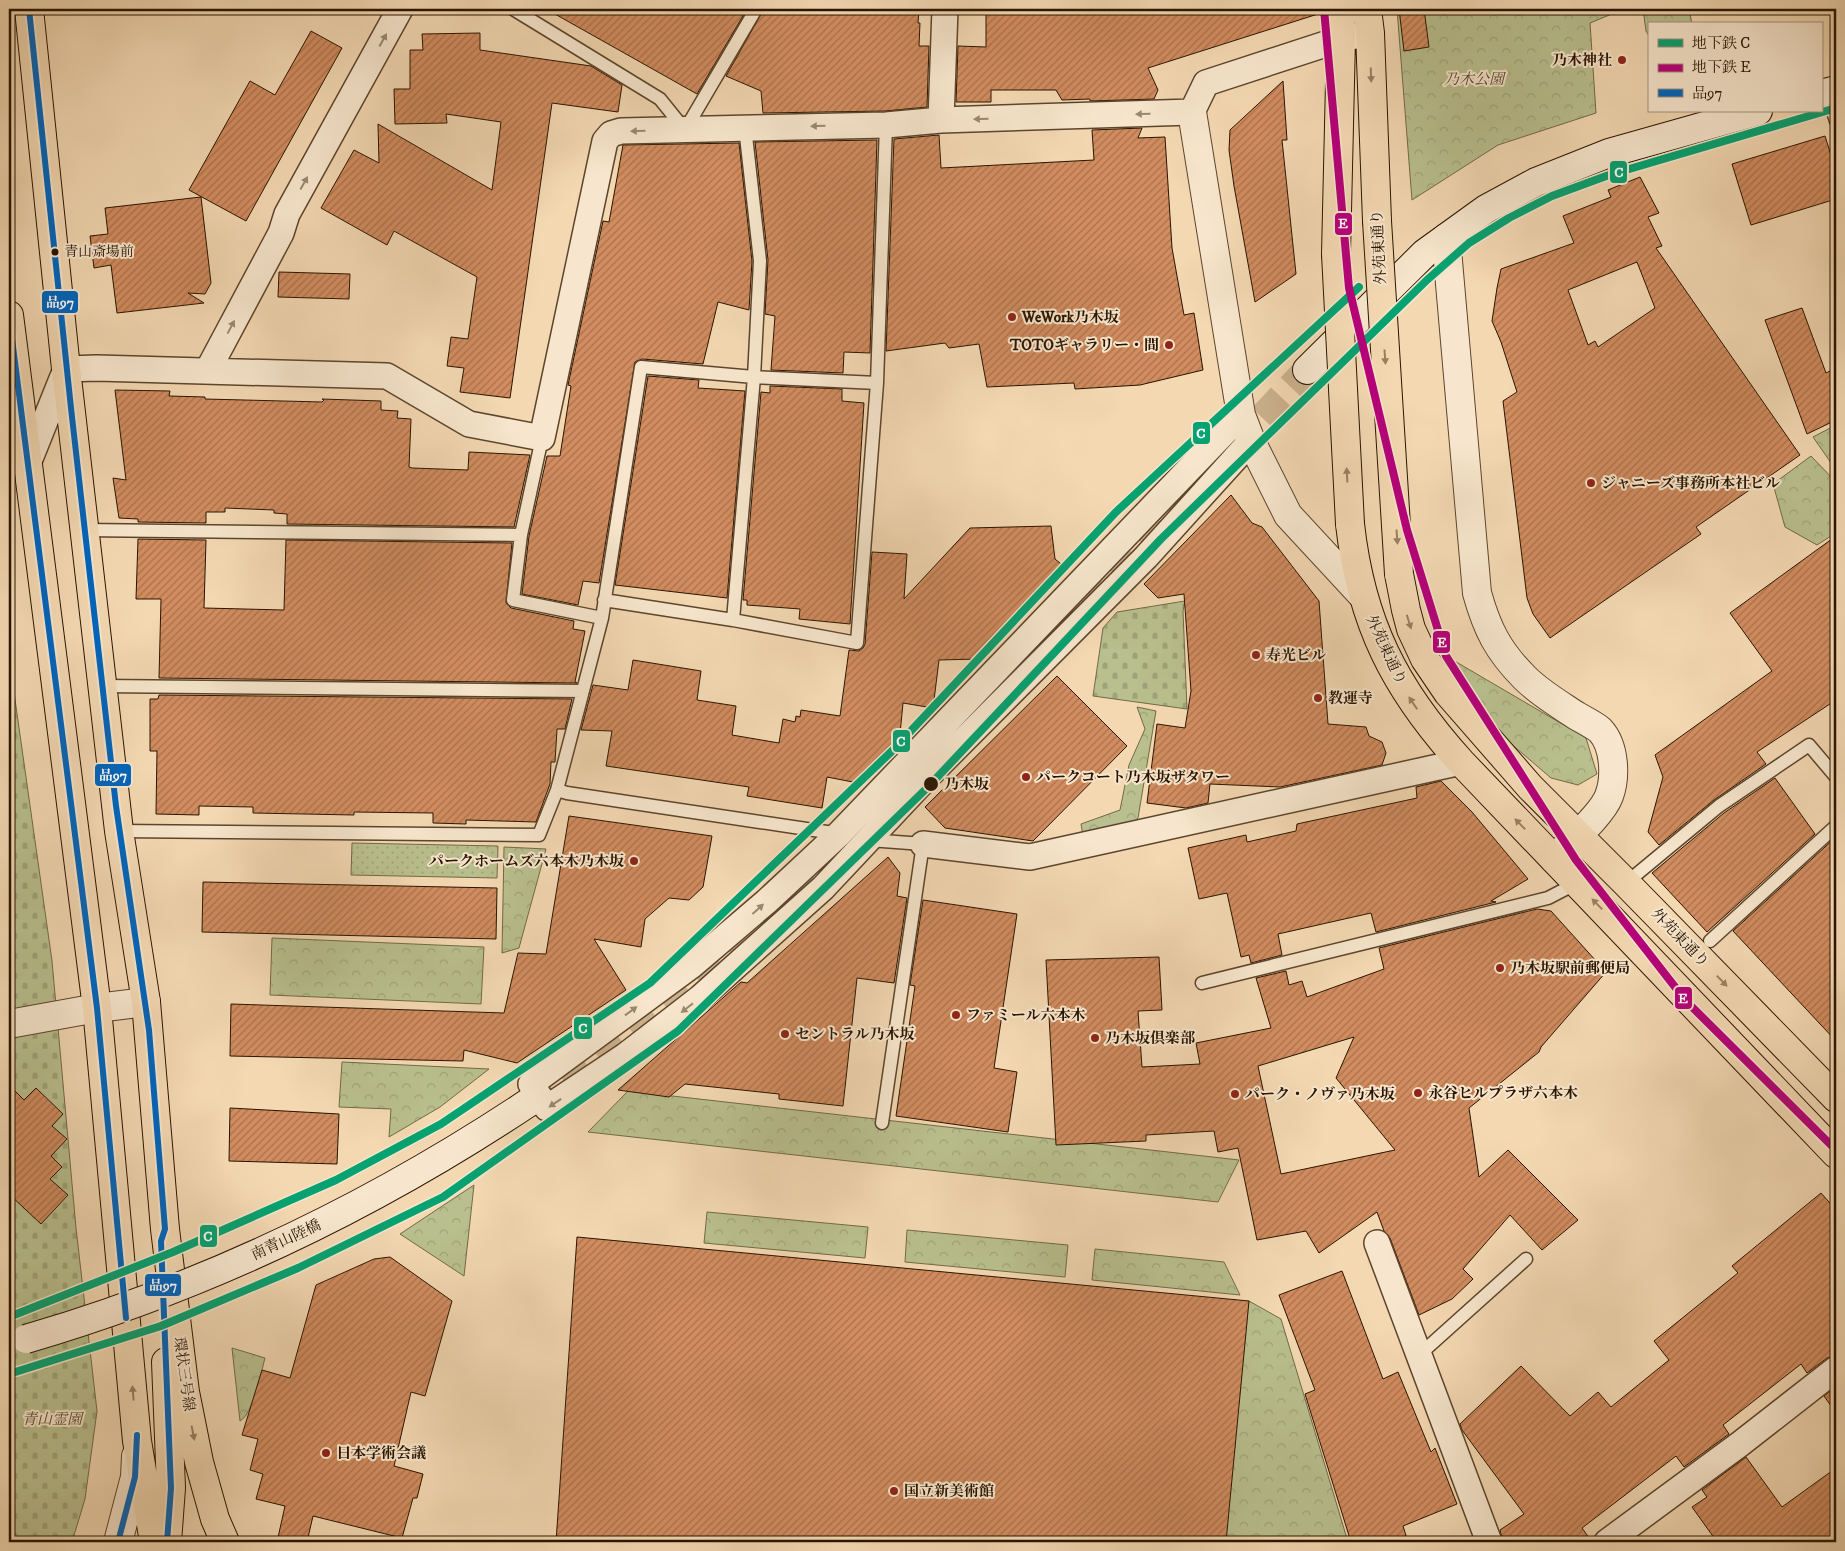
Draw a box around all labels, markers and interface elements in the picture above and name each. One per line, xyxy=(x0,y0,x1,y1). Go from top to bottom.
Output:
legend xyxy=(1648,22,1822,112)
one-way arrow xyxy=(379,33,387,48)
text: 地下鉄 C xyxy=(1692,34,1750,53)
place label: 乃木神社 xyxy=(1552,51,1612,70)
marker: 乃木神社 xyxy=(1616,54,1628,66)
text: 地下鉄 E xyxy=(1692,58,1751,77)
one-way arrow xyxy=(1368,67,1376,83)
park label: 乃木公園 xyxy=(1444,70,1507,89)
text: 品97 xyxy=(1692,84,1722,103)
one-way arrow xyxy=(1135,110,1151,118)
one-way arrow xyxy=(972,115,988,123)
one-way arrow xyxy=(810,122,826,130)
one-way arrow xyxy=(630,127,646,135)
line badge: C xyxy=(1609,160,1628,184)
text: C xyxy=(1614,164,1624,182)
one-way arrow xyxy=(300,176,309,189)
street label: 外苑東通り xyxy=(1368,209,1390,285)
line badge: E xyxy=(1334,212,1353,236)
text: E xyxy=(1338,215,1348,233)
place label: 青山斎場前 xyxy=(64,243,134,261)
marker: 青山斎場前 xyxy=(50,247,60,257)
line badge: 品97 xyxy=(41,290,79,314)
text: 品97 xyxy=(46,294,74,312)
place label: WeWork乃木坂 xyxy=(1021,308,1119,327)
marker: WeWork乃木坂 xyxy=(1006,311,1018,323)
one-way arrow xyxy=(227,320,235,335)
place label: TOTOギャラリー・間 xyxy=(1009,336,1159,355)
marker: TOTOギャラリー・間 xyxy=(1163,339,1175,351)
one-way arrow xyxy=(1382,349,1390,365)
line badge: C xyxy=(1192,421,1211,445)
text: C xyxy=(1196,425,1206,443)
one-way arrow xyxy=(1343,467,1351,483)
place label: ジャニーズ事務所本社ビル xyxy=(1601,474,1780,493)
marker: ジャニーズ事務所本社ビル xyxy=(1585,477,1597,489)
one-way arrow xyxy=(1394,529,1402,545)
street label: 外苑東通り xyxy=(1362,612,1410,688)
one-way arrow xyxy=(1406,615,1414,630)
line badge: E xyxy=(1432,630,1451,654)
text: E xyxy=(1437,634,1447,652)
place label: 寿光ビル xyxy=(1266,646,1326,665)
marker: 寿光ビル xyxy=(1250,649,1262,661)
place label: 教運寺 xyxy=(1328,689,1373,708)
marker: 教運寺 xyxy=(1312,692,1324,704)
one-way arrow xyxy=(1408,696,1418,709)
line badge: C xyxy=(892,729,911,753)
text: C xyxy=(896,733,906,751)
line badge: 品97 xyxy=(94,763,132,787)
text: 品97 xyxy=(99,767,127,785)
place label: パークコート乃木坂ザタワー xyxy=(1036,768,1230,787)
marker: パークコート乃木坂ザタワー xyxy=(1020,771,1032,783)
marker: 乃木坂 xyxy=(922,775,940,793)
place label: 乃木坂 xyxy=(944,775,989,794)
one-way arrow xyxy=(1514,818,1526,830)
place label: パークホームズ六本木乃木坂 xyxy=(429,852,624,871)
marker: パークホームズ六本木乃木坂 xyxy=(628,855,640,867)
one-way arrow xyxy=(1591,898,1603,910)
one-way arrow xyxy=(751,904,764,915)
street label: 外苑東通り xyxy=(1647,904,1713,972)
place label: 乃木坂駅前郵便局 xyxy=(1510,959,1630,978)
marker: 乃木坂駅前郵便局 xyxy=(1494,962,1506,974)
one-way arrow xyxy=(1716,975,1728,987)
line badge: E xyxy=(1674,986,1693,1010)
text: E xyxy=(1678,990,1688,1008)
one-way arrow xyxy=(681,1003,694,1014)
one-way arrow xyxy=(624,1005,637,1016)
place label: ファミール六本木 xyxy=(966,1006,1085,1025)
marker: ファミール六本木 xyxy=(950,1009,962,1021)
line badge: C xyxy=(573,1016,593,1040)
text: C xyxy=(578,1020,588,1038)
place label: セントラル乃木坂 xyxy=(795,1025,915,1044)
marker: セントラル乃木坂 xyxy=(779,1028,791,1040)
place label: 乃木坂倶楽部 xyxy=(1105,1029,1196,1048)
marker: 乃木坂倶楽部 xyxy=(1089,1032,1101,1044)
place label: 永谷ヒルプラザ六本木 xyxy=(1428,1084,1578,1103)
place label: パーク・ノヴァ乃木坂 xyxy=(1245,1085,1395,1104)
marker: 永谷ヒルプラザ六本木 xyxy=(1412,1087,1424,1099)
marker: パーク・ノヴァ乃木坂 xyxy=(1229,1088,1241,1100)
one-way arrow xyxy=(548,1098,561,1108)
street label: 南青山陸橋 xyxy=(248,1216,324,1264)
line badge: C xyxy=(199,1224,218,1248)
text: C xyxy=(203,1228,213,1246)
line badge: 品97 xyxy=(144,1273,182,1297)
text: 品97 xyxy=(149,1277,177,1295)
street label: 環状三号線 xyxy=(169,1336,199,1412)
one-way arrow xyxy=(128,1384,136,1400)
park label: 青山霊園 xyxy=(22,1410,85,1429)
one-way arrow xyxy=(190,1426,198,1442)
place label: 日本学術会議 xyxy=(336,1444,426,1463)
marker: 日本学術会議 xyxy=(320,1447,332,1459)
place label: 国立新美術館 xyxy=(904,1482,994,1501)
marker: 国立新美術館 xyxy=(888,1485,900,1497)

